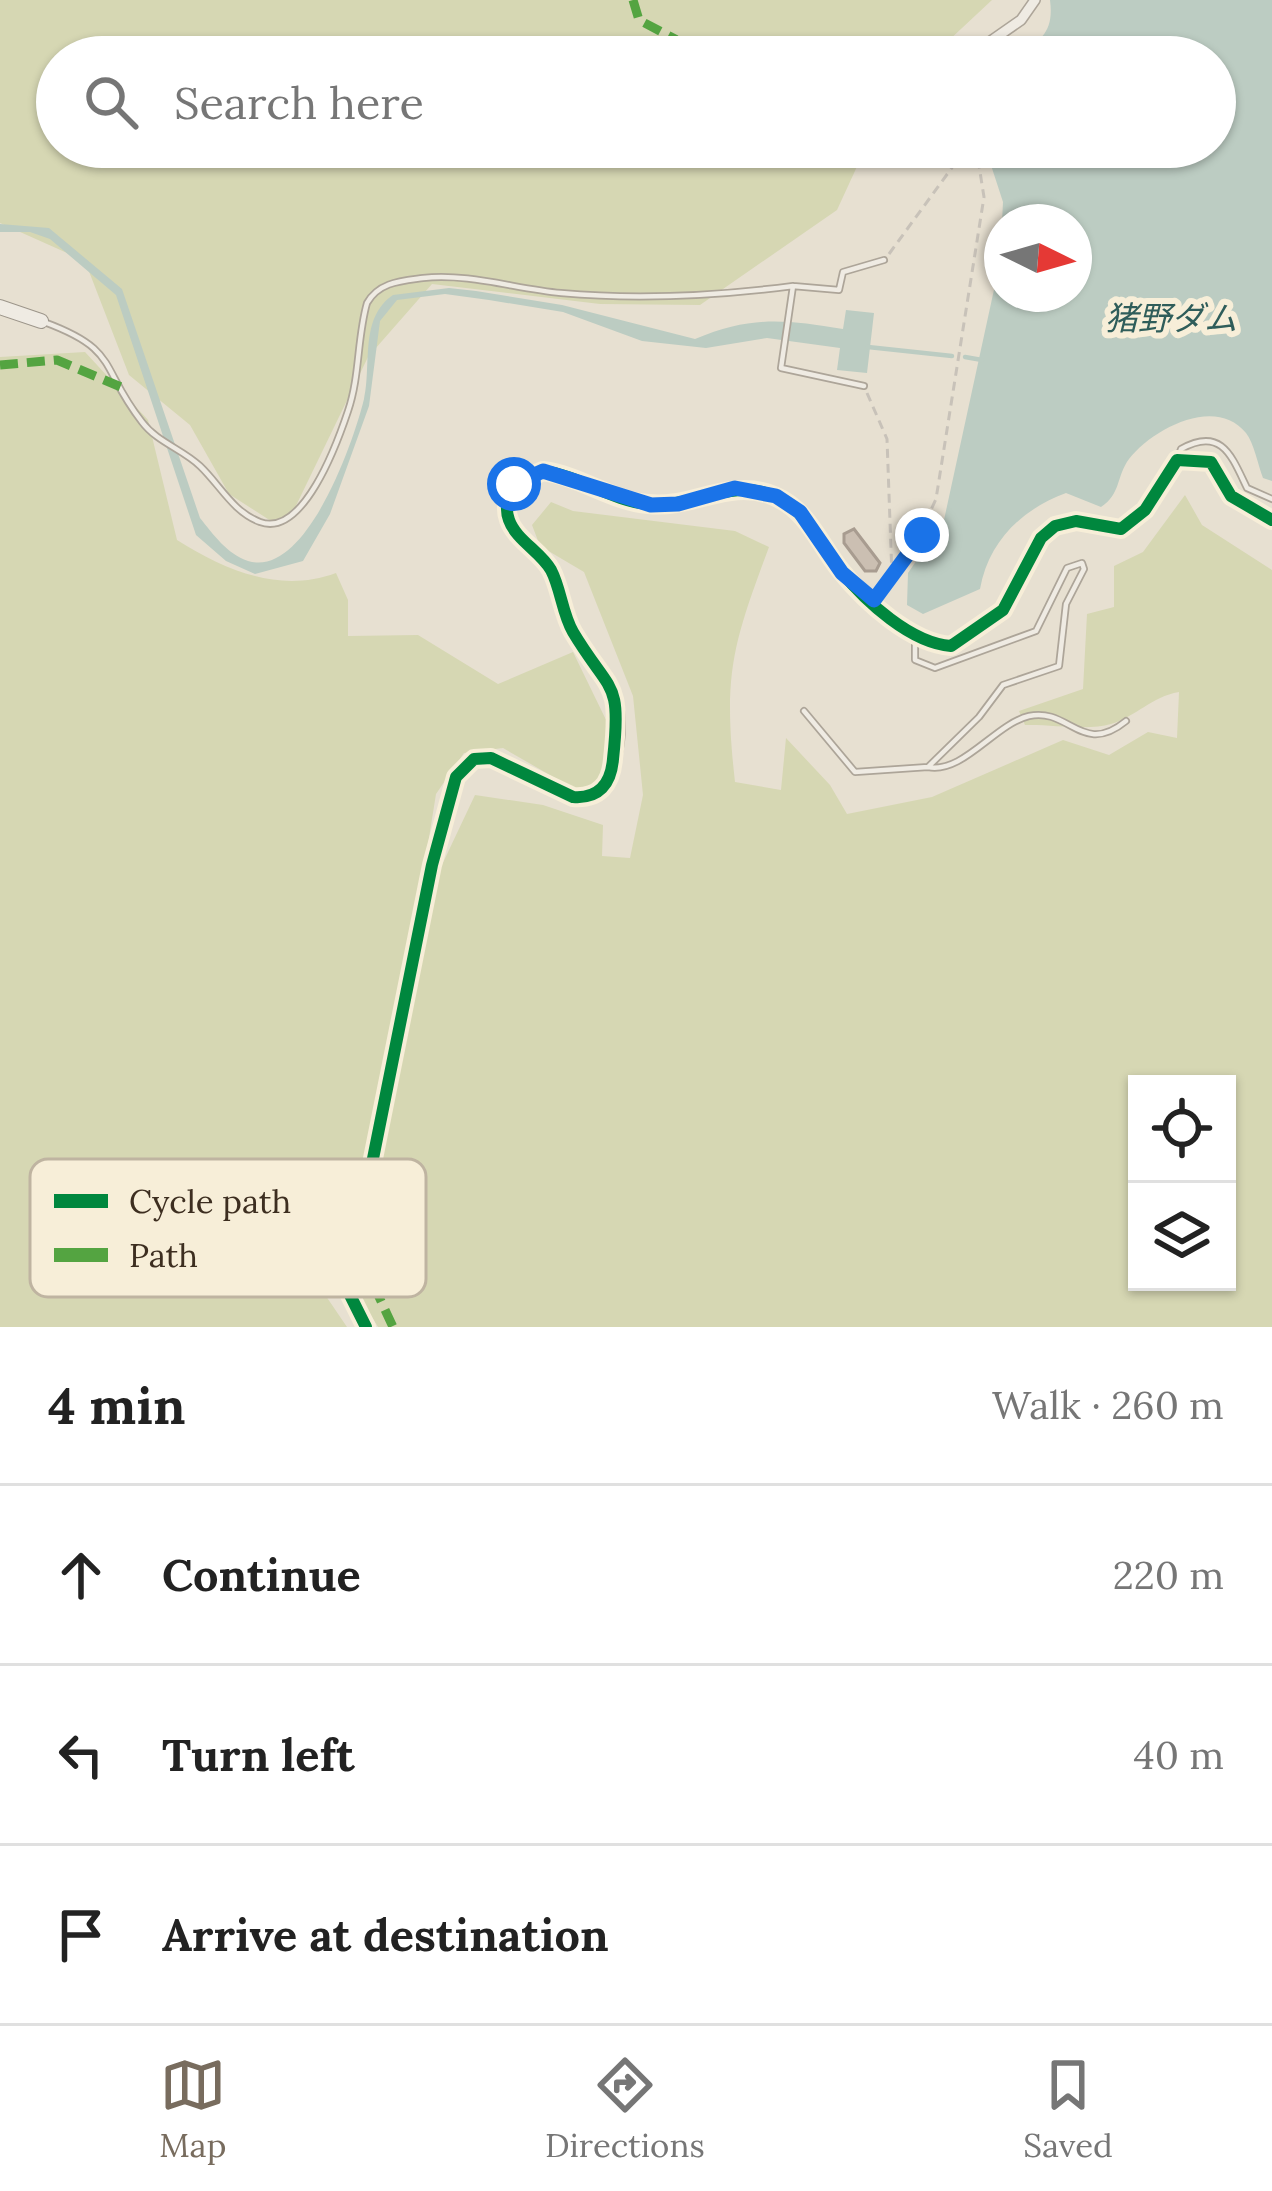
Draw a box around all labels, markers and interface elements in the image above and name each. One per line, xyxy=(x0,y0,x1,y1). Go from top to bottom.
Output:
search box xyxy=(36,36,1236,168)
icon: search xyxy=(78,69,144,135)
text: Search here xyxy=(174,74,424,131)
north arrow xyxy=(984,204,1092,312)
water label: 猪野ダム xyxy=(1105,297,1237,339)
route start xyxy=(487,457,541,511)
route end xyxy=(895,508,949,562)
map controls xyxy=(1128,1075,1236,1291)
button: locate xyxy=(1128,1075,1236,1183)
legend xyxy=(30,1159,426,1297)
text: Cycle path xyxy=(129,1180,291,1222)
button: layers xyxy=(1128,1183,1236,1291)
text: Path xyxy=(129,1234,198,1276)
text: 4 min xyxy=(48,1373,185,1438)
text: Walk · 260 m xyxy=(992,1380,1224,1430)
icon: ahead xyxy=(48,1542,114,1608)
text: Continue xyxy=(162,1546,361,1603)
text: 220 m xyxy=(1113,1550,1224,1600)
icon: left xyxy=(48,1722,114,1788)
text: Turn left xyxy=(162,1726,355,1783)
text: 40 m xyxy=(1134,1730,1224,1780)
icon: arrive xyxy=(48,1902,114,1968)
text: Arrive at destination xyxy=(162,1906,609,1963)
tab: Map xyxy=(159,2052,226,2166)
tab: Directions xyxy=(545,2052,705,2166)
tab: Saved xyxy=(1023,2052,1113,2166)

